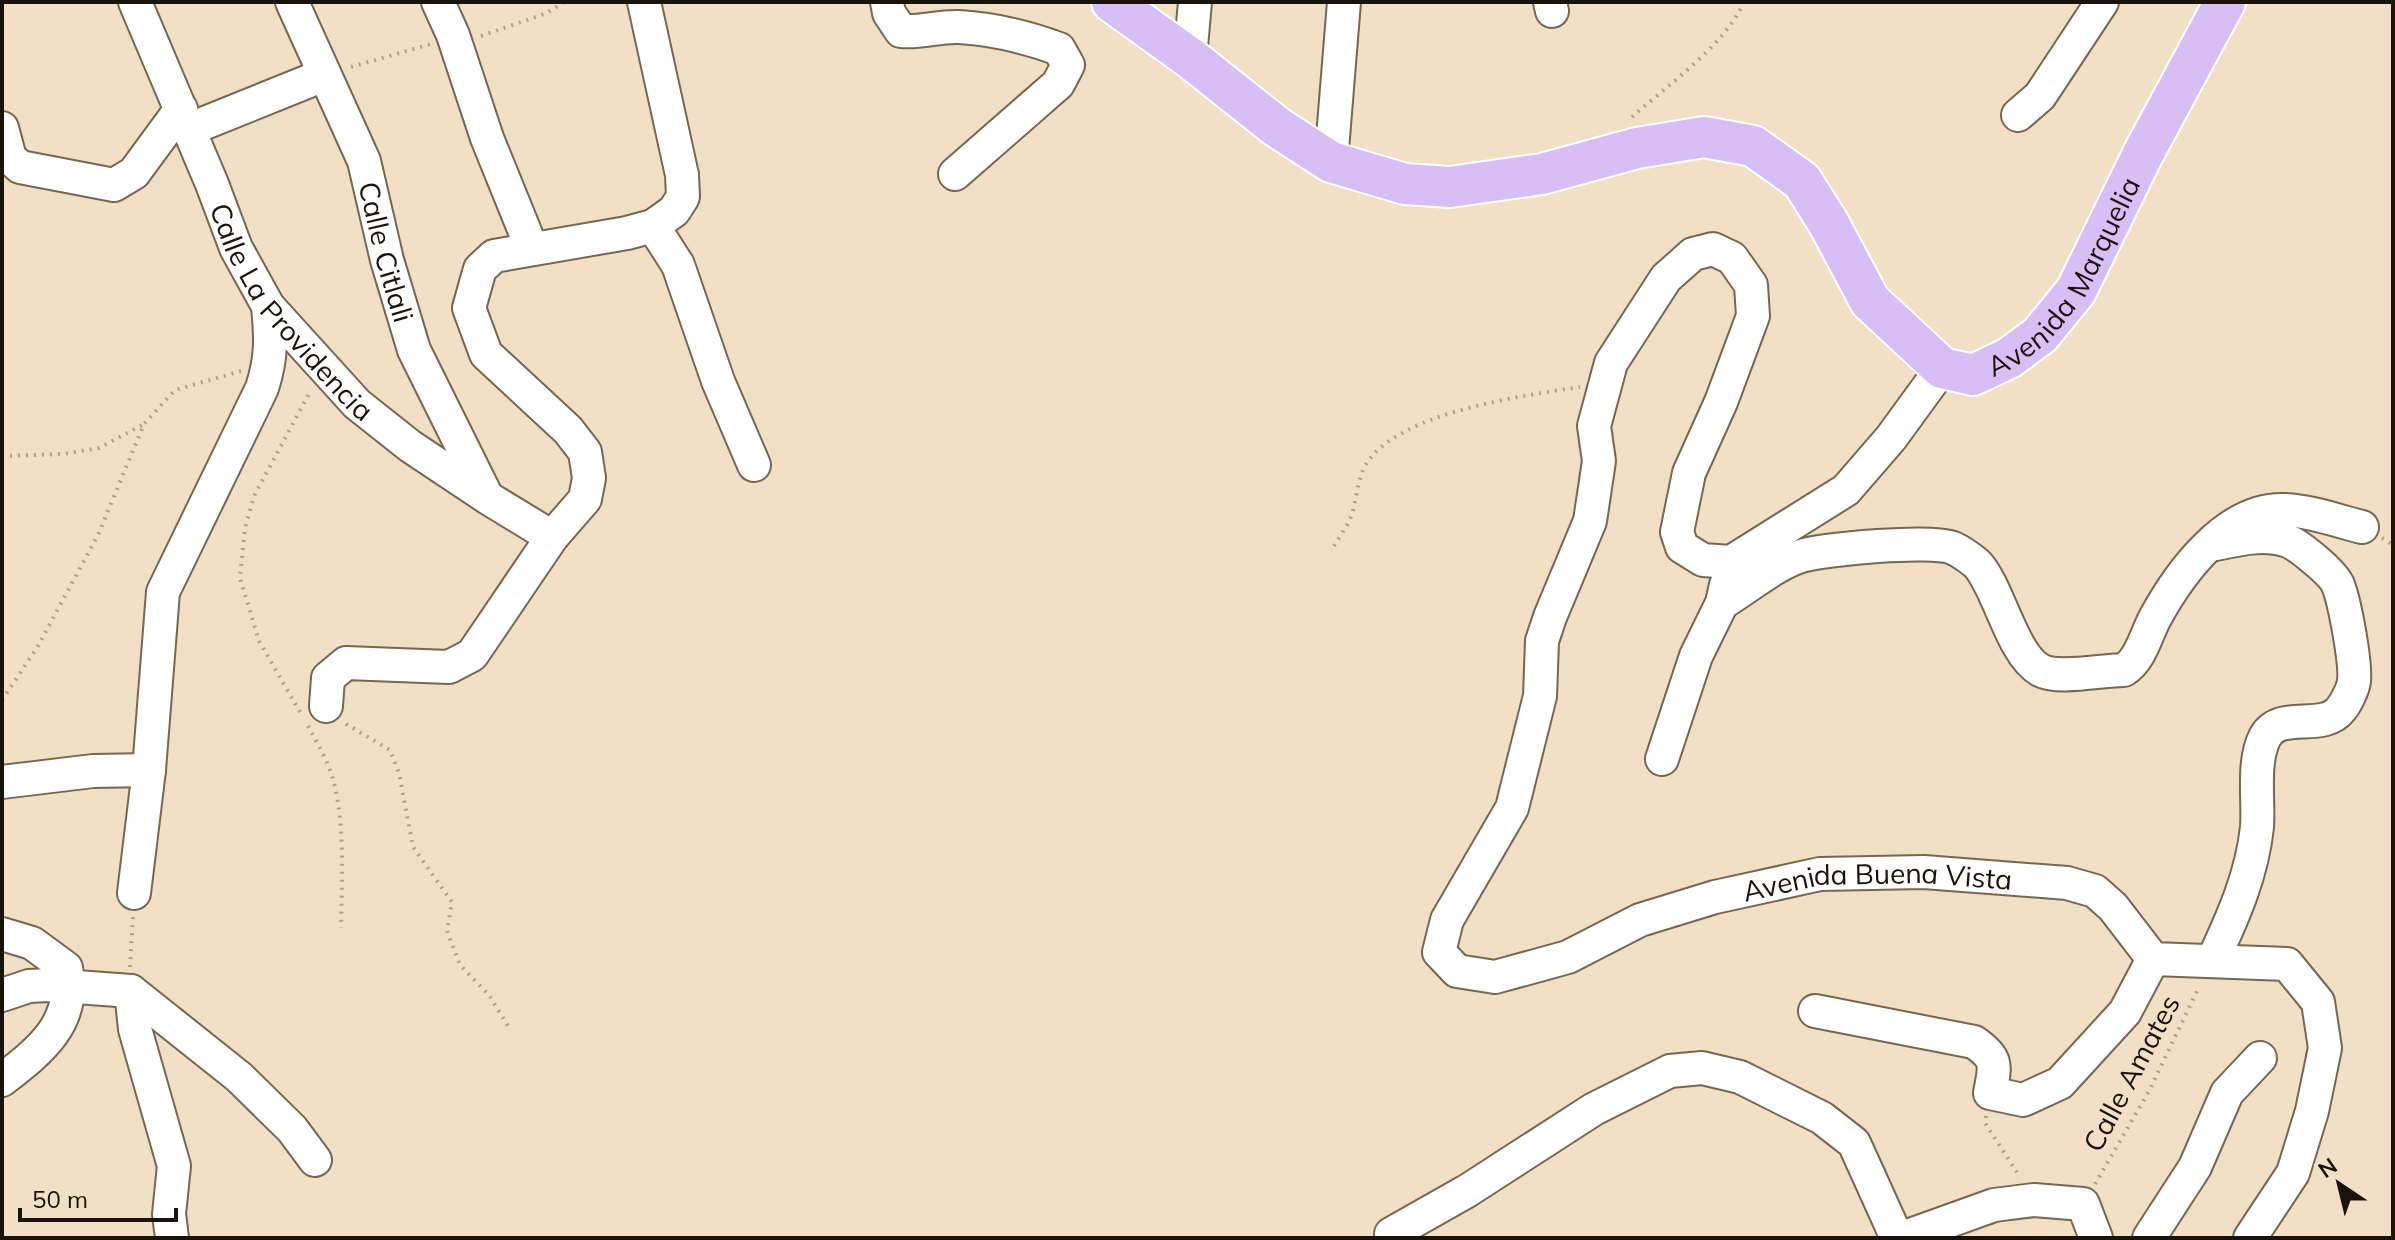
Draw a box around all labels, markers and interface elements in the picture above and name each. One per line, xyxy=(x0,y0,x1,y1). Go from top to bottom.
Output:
street label: Avenida Marquelia xyxy=(1981,171,2147,383)
street label: Calle Citlali xyxy=(352,178,422,326)
street label: Calle La Providencia xyxy=(203,198,381,428)
street label: Avenida Buena Vista xyxy=(1739,854,2013,908)
street label: Calle Amates xyxy=(2075,989,2187,1157)
north arrow xyxy=(2299,1144,2379,1224)
text: N xyxy=(2313,1151,2342,1184)
scale bar xyxy=(20,1172,176,1222)
text: 50 m xyxy=(32,1184,88,1214)

